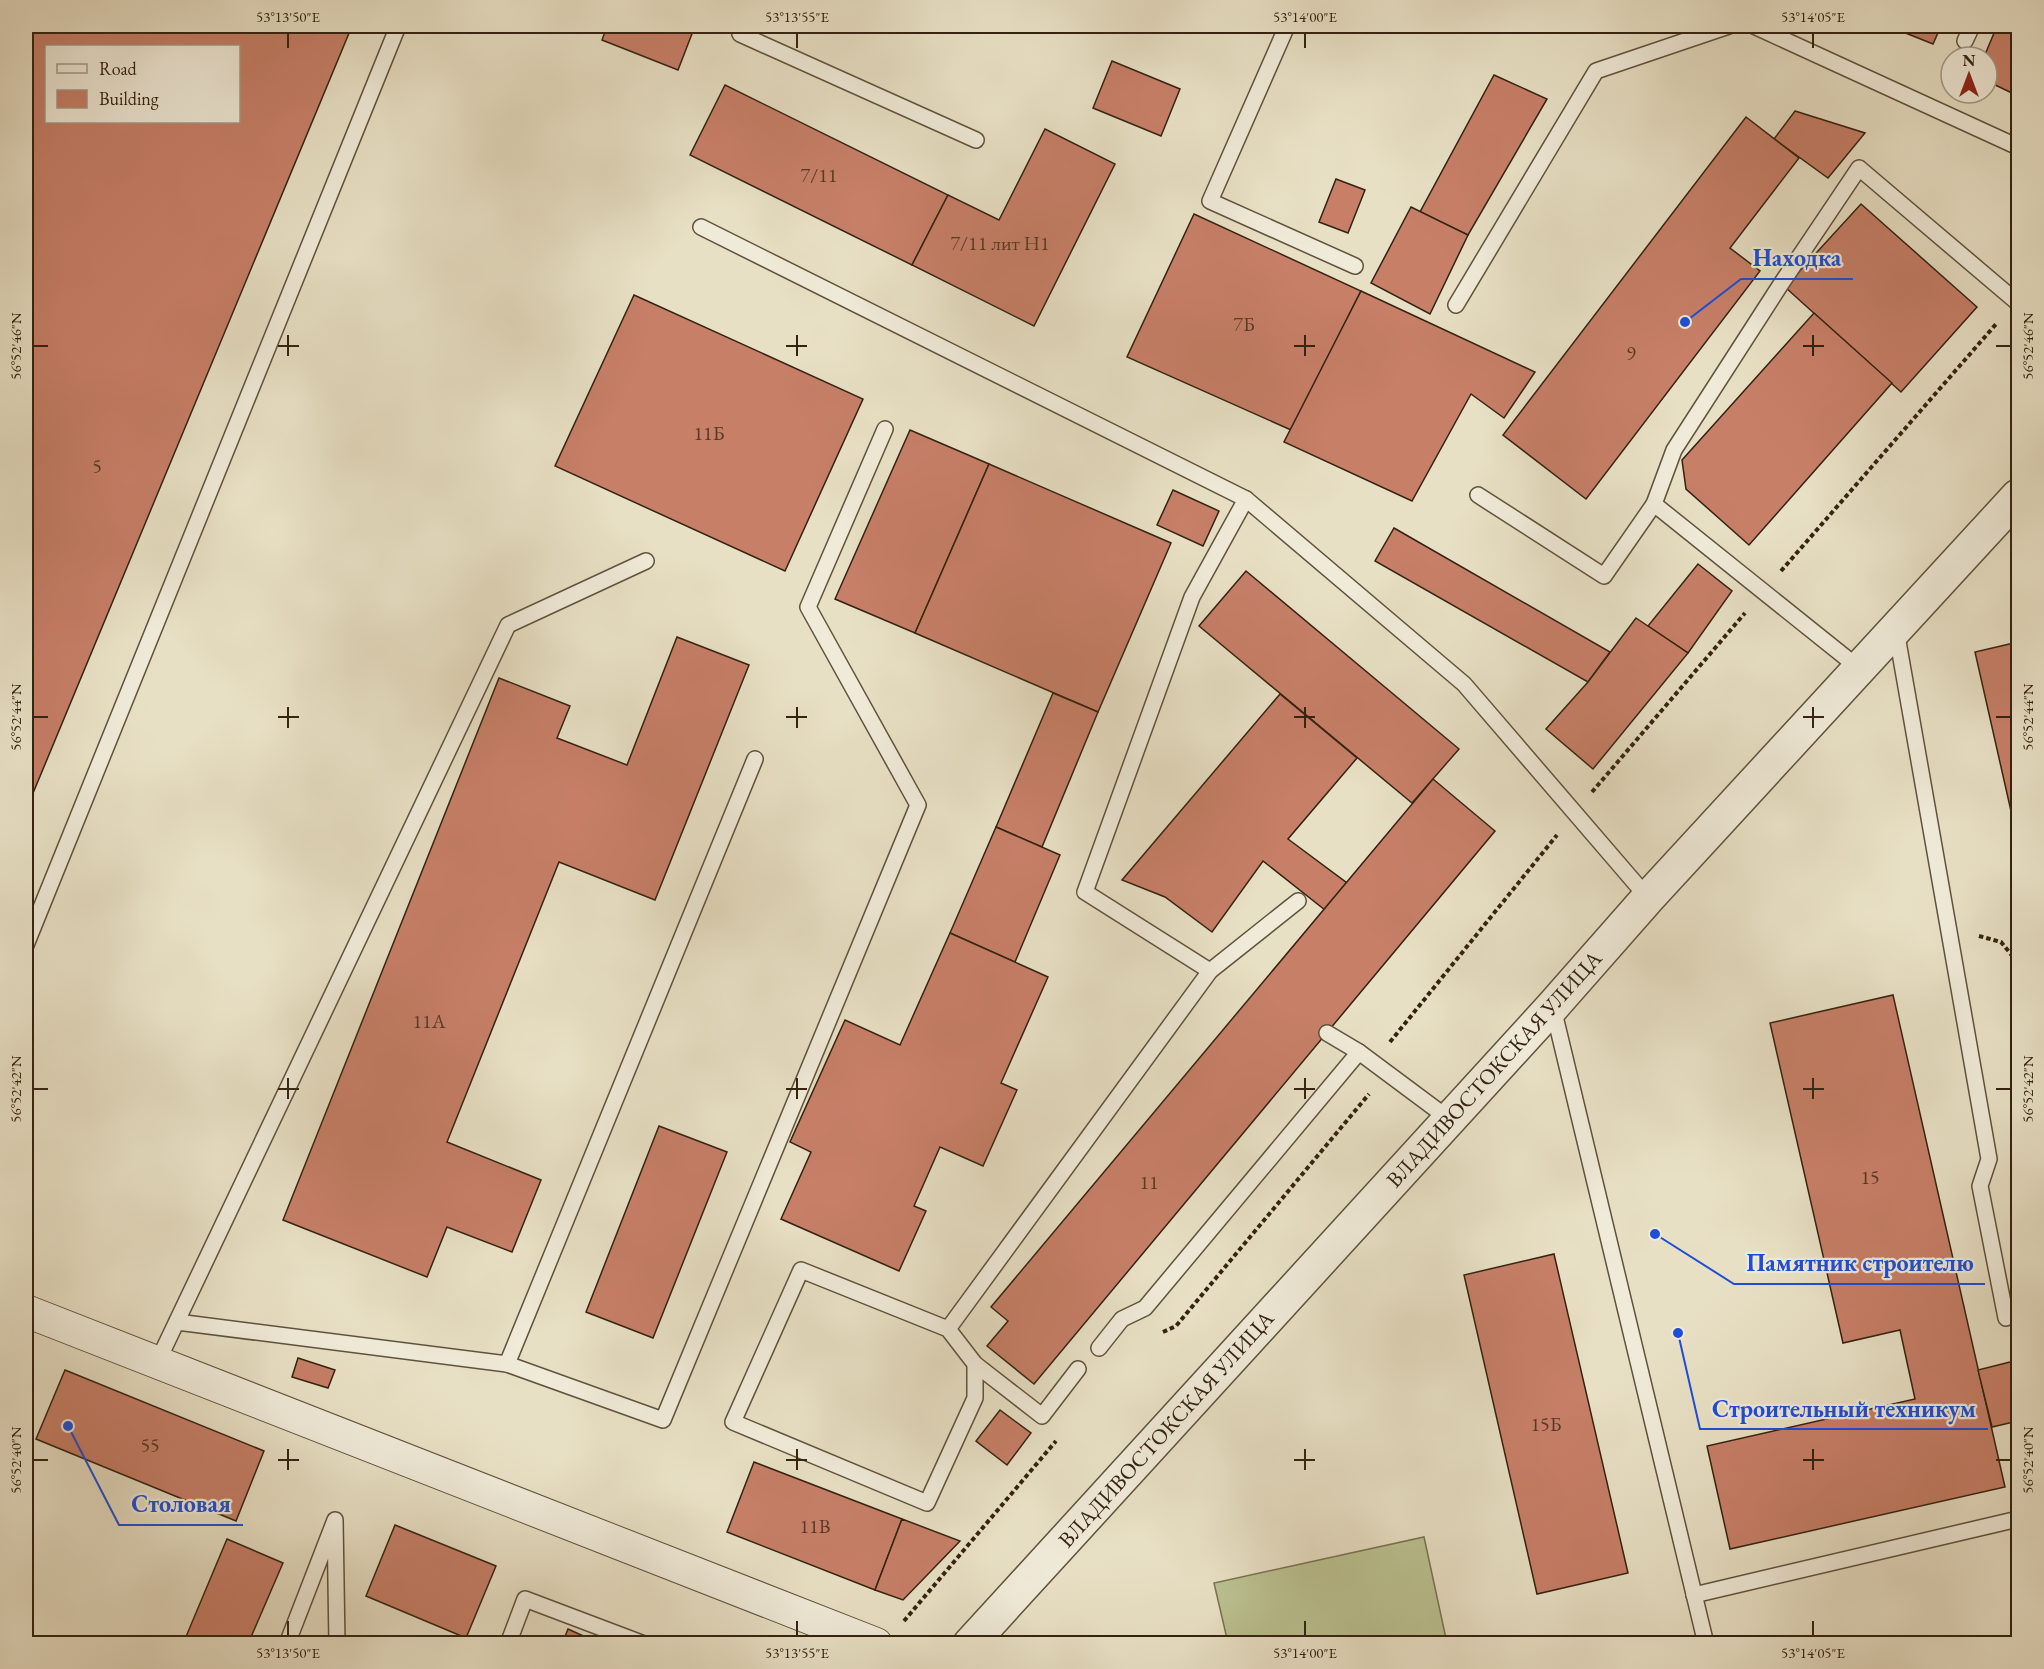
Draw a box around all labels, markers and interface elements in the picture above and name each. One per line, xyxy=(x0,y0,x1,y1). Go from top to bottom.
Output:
text: 53°13'50"E xyxy=(256,7,321,26)
text: 53°13'55"E xyxy=(765,7,830,26)
text: 53°14'00"E xyxy=(1273,7,1338,26)
text: 53°14'05"E xyxy=(1781,7,1846,26)
legend xyxy=(45,45,240,123)
north arrow xyxy=(1939,45,1999,105)
text: N xyxy=(1963,50,1976,71)
text: Road xyxy=(99,57,138,80)
text: Building xyxy=(99,87,159,110)
house number: 7/11 xyxy=(801,162,837,188)
house number: 7/11 лит Н1 xyxy=(951,230,1049,256)
callout: Находка xyxy=(1741,237,1853,279)
text: Находка xyxy=(1753,242,1842,273)
house number: 7Б xyxy=(1233,311,1255,337)
text: 56°52'46"N xyxy=(6,312,25,380)
text: 56°52'46"N xyxy=(2018,312,2037,380)
house number: 9 xyxy=(1626,340,1636,366)
house number: 11Б xyxy=(694,420,725,446)
house number: 5 xyxy=(92,453,102,479)
text: 56°52'44"N xyxy=(6,683,25,751)
text: 56°52'44"N xyxy=(2018,683,2037,751)
street label: ВЛАДИВОСТОКСКАЯ УЛИЦА xyxy=(1380,944,1609,1194)
house number: 11А xyxy=(412,1008,446,1034)
text: 56°52'42"N xyxy=(6,1055,25,1123)
text: 56°52'42"N xyxy=(2018,1055,2037,1123)
house number: 15 xyxy=(1860,1164,1880,1190)
house number: 11 xyxy=(1139,1169,1159,1195)
callout: Памятник строителю xyxy=(1734,1242,1985,1284)
text: Памятник строителю xyxy=(1746,1247,1974,1278)
street label: ВЛАДИВОСТОКСКАЯ УЛИЦА xyxy=(1052,1304,1281,1554)
callout: Строительный техникум xyxy=(1700,1387,1988,1429)
text: Строительный техникум xyxy=(1712,1393,1976,1425)
house number: 15Б xyxy=(1531,1411,1562,1437)
text: 56°52'40"N xyxy=(6,1426,25,1494)
text: 56°52'40"N xyxy=(2018,1426,2037,1494)
house number: 55 xyxy=(140,1432,160,1458)
callout: Столовая xyxy=(119,1483,243,1525)
text: Столовая xyxy=(131,1488,231,1519)
house number: 11В xyxy=(800,1513,830,1539)
text: 53°13'50"E xyxy=(256,1643,321,1662)
text: 53°13'55"E xyxy=(765,1643,830,1662)
text: 53°14'00"E xyxy=(1273,1643,1338,1662)
text: 53°14'05"E xyxy=(1781,1643,1846,1662)

